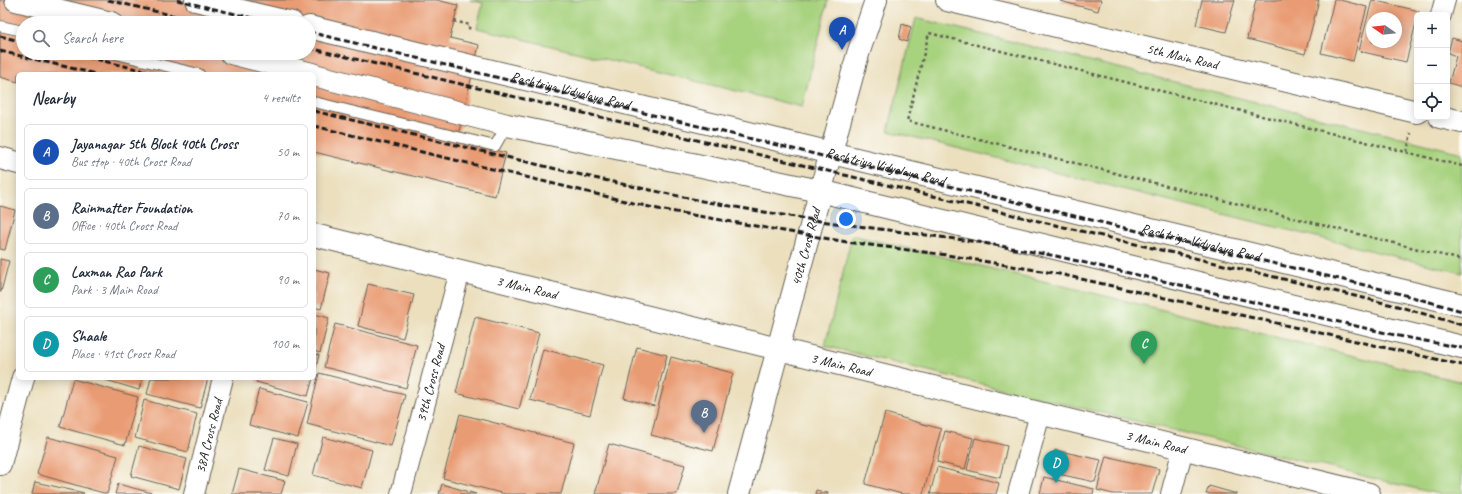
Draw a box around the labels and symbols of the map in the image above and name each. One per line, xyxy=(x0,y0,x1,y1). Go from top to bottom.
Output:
north arrow xyxy=(1366,12,1402,48)
pin: A xyxy=(829,17,855,50)
street label: 5th Main Road xyxy=(1145,39,1222,73)
street label: Rashtriya Vidyalaya Road xyxy=(509,67,634,113)
street label: Rashtriya Vidyalaya Road xyxy=(824,143,949,189)
street label: 40th Cross Road xyxy=(787,204,825,288)
your location xyxy=(836,209,856,229)
street label: Rashtriya Vidyalaya Road xyxy=(1139,219,1264,265)
street label: 3 Main Road xyxy=(495,272,561,303)
pin: C xyxy=(1131,331,1157,364)
street label: 39th Cross Road xyxy=(412,340,449,424)
street label: 3 Main Road xyxy=(809,349,876,381)
street label: 38A Cross Road xyxy=(191,395,227,475)
pin: B xyxy=(691,400,717,433)
street label: 3 Main Road xyxy=(1124,426,1190,458)
pin: D xyxy=(1043,450,1069,483)

